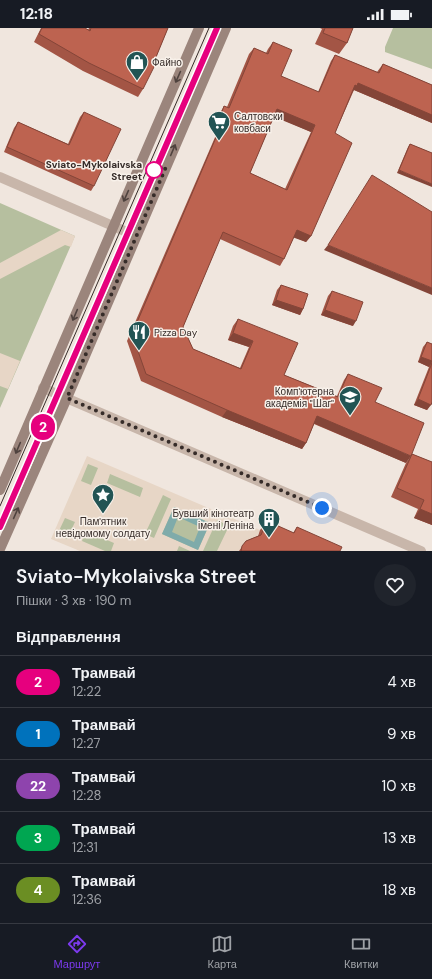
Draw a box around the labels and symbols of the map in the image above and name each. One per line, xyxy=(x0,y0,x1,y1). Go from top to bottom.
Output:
shop icon: Файно xyxy=(124,49,150,82)
place label: Файно xyxy=(152,56,182,69)
one-way arrow xyxy=(174,70,181,82)
supermarket icon: Салтовски ковбаси xyxy=(206,109,232,142)
place label: Салтовски ковбаси xyxy=(234,110,283,135)
one-way arrow xyxy=(170,144,178,156)
place label: Sviato-Mykolaivska Street xyxy=(46,158,142,183)
marker: Sviato-Mykolaivska Street xyxy=(145,161,163,179)
one-way arrow xyxy=(122,189,130,201)
one-way arrow xyxy=(70,309,78,321)
restaurant icon: Pizza Day xyxy=(126,319,152,352)
place label: Pizza Day xyxy=(154,326,198,339)
school or university icon: Комп'ютерна академія "Шаг" xyxy=(337,384,363,417)
place label: Комп'ютерна академія "Шаг" xyxy=(266,385,334,410)
line badge: 2 xyxy=(30,414,56,440)
one-way arrow xyxy=(14,441,21,453)
place icon: Пам'ятник невідомому солдату xyxy=(90,482,116,515)
your location xyxy=(312,498,332,518)
building icon: Бувший кінотеатр імені Леніна xyxy=(256,506,282,539)
one-way arrow xyxy=(13,507,20,519)
place label: Бувший кінотеатр імені Леніна xyxy=(173,507,254,532)
place label: Пам'ятник невідомому солдату xyxy=(56,515,150,540)

